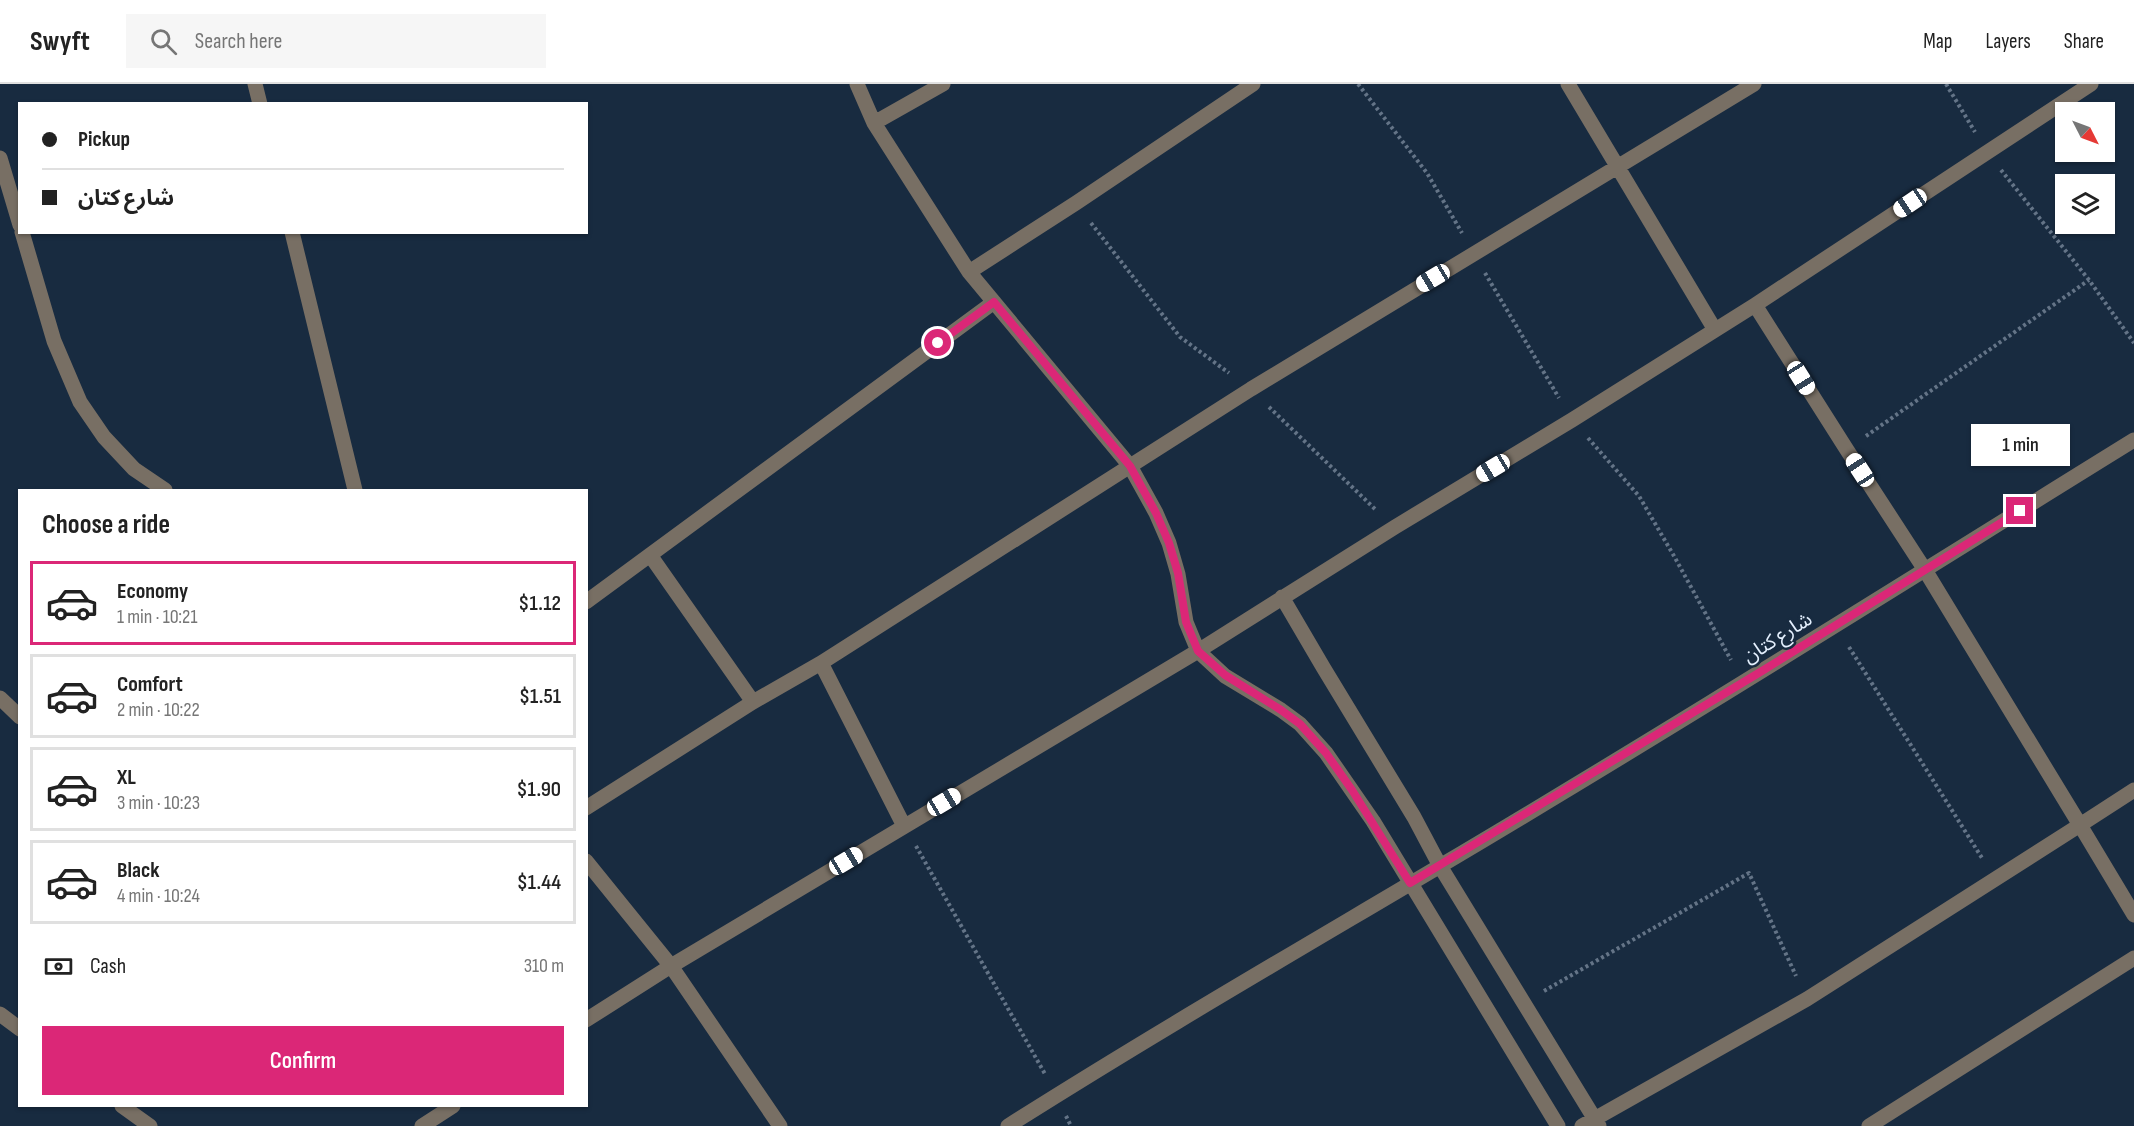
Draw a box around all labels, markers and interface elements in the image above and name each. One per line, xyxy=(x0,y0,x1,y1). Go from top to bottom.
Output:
search box xyxy=(126,14,546,68)
text: Swyft xyxy=(30,25,90,58)
icon: search xyxy=(147,25,180,58)
text: Search here xyxy=(195,28,282,55)
text: Map xyxy=(1923,29,1952,54)
text: Layers xyxy=(1985,29,2031,54)
text: Share xyxy=(2064,29,2104,54)
north arrow xyxy=(2055,102,2115,162)
map controls xyxy=(2055,102,2115,234)
text: Pickup xyxy=(78,126,130,153)
button: layers xyxy=(2055,174,2115,234)
text: شارع كتان xyxy=(78,185,174,212)
car xyxy=(1890,185,1930,221)
car xyxy=(1413,261,1453,295)
route start xyxy=(924,329,951,356)
car xyxy=(1784,358,1818,398)
callout: 1 min xyxy=(1970,424,2070,466)
text: 1 min xyxy=(2002,433,2039,457)
car xyxy=(1843,450,1877,490)
car xyxy=(1473,451,1513,485)
route end xyxy=(2006,497,2033,524)
text: Choose a ride xyxy=(42,509,170,541)
icon: car xyxy=(45,576,99,630)
text: Economy xyxy=(117,578,188,605)
text: $1.12 xyxy=(518,590,561,617)
text: 1 min · 10:21 xyxy=(117,605,197,629)
street label: شارع كتان xyxy=(1738,607,1818,670)
icon: car xyxy=(45,669,99,723)
text: Comfort xyxy=(117,671,183,698)
text: $1.51 xyxy=(519,683,561,710)
text: 2 min · 10:22 xyxy=(117,698,200,722)
icon: car xyxy=(45,762,99,816)
text: XL xyxy=(117,764,136,791)
text: $1.90 xyxy=(516,776,561,803)
car xyxy=(924,785,964,819)
text: 3 min · 10:23 xyxy=(117,791,200,815)
car xyxy=(826,844,866,878)
icon: car xyxy=(45,855,99,909)
text: Black xyxy=(117,857,159,884)
text: $1.44 xyxy=(517,869,561,896)
text: 4 min · 10:24 xyxy=(117,884,200,908)
icon: cash xyxy=(42,950,75,983)
text: Cash xyxy=(90,953,126,980)
text: 310 m xyxy=(524,954,564,978)
button: Confirm xyxy=(42,1026,564,1095)

